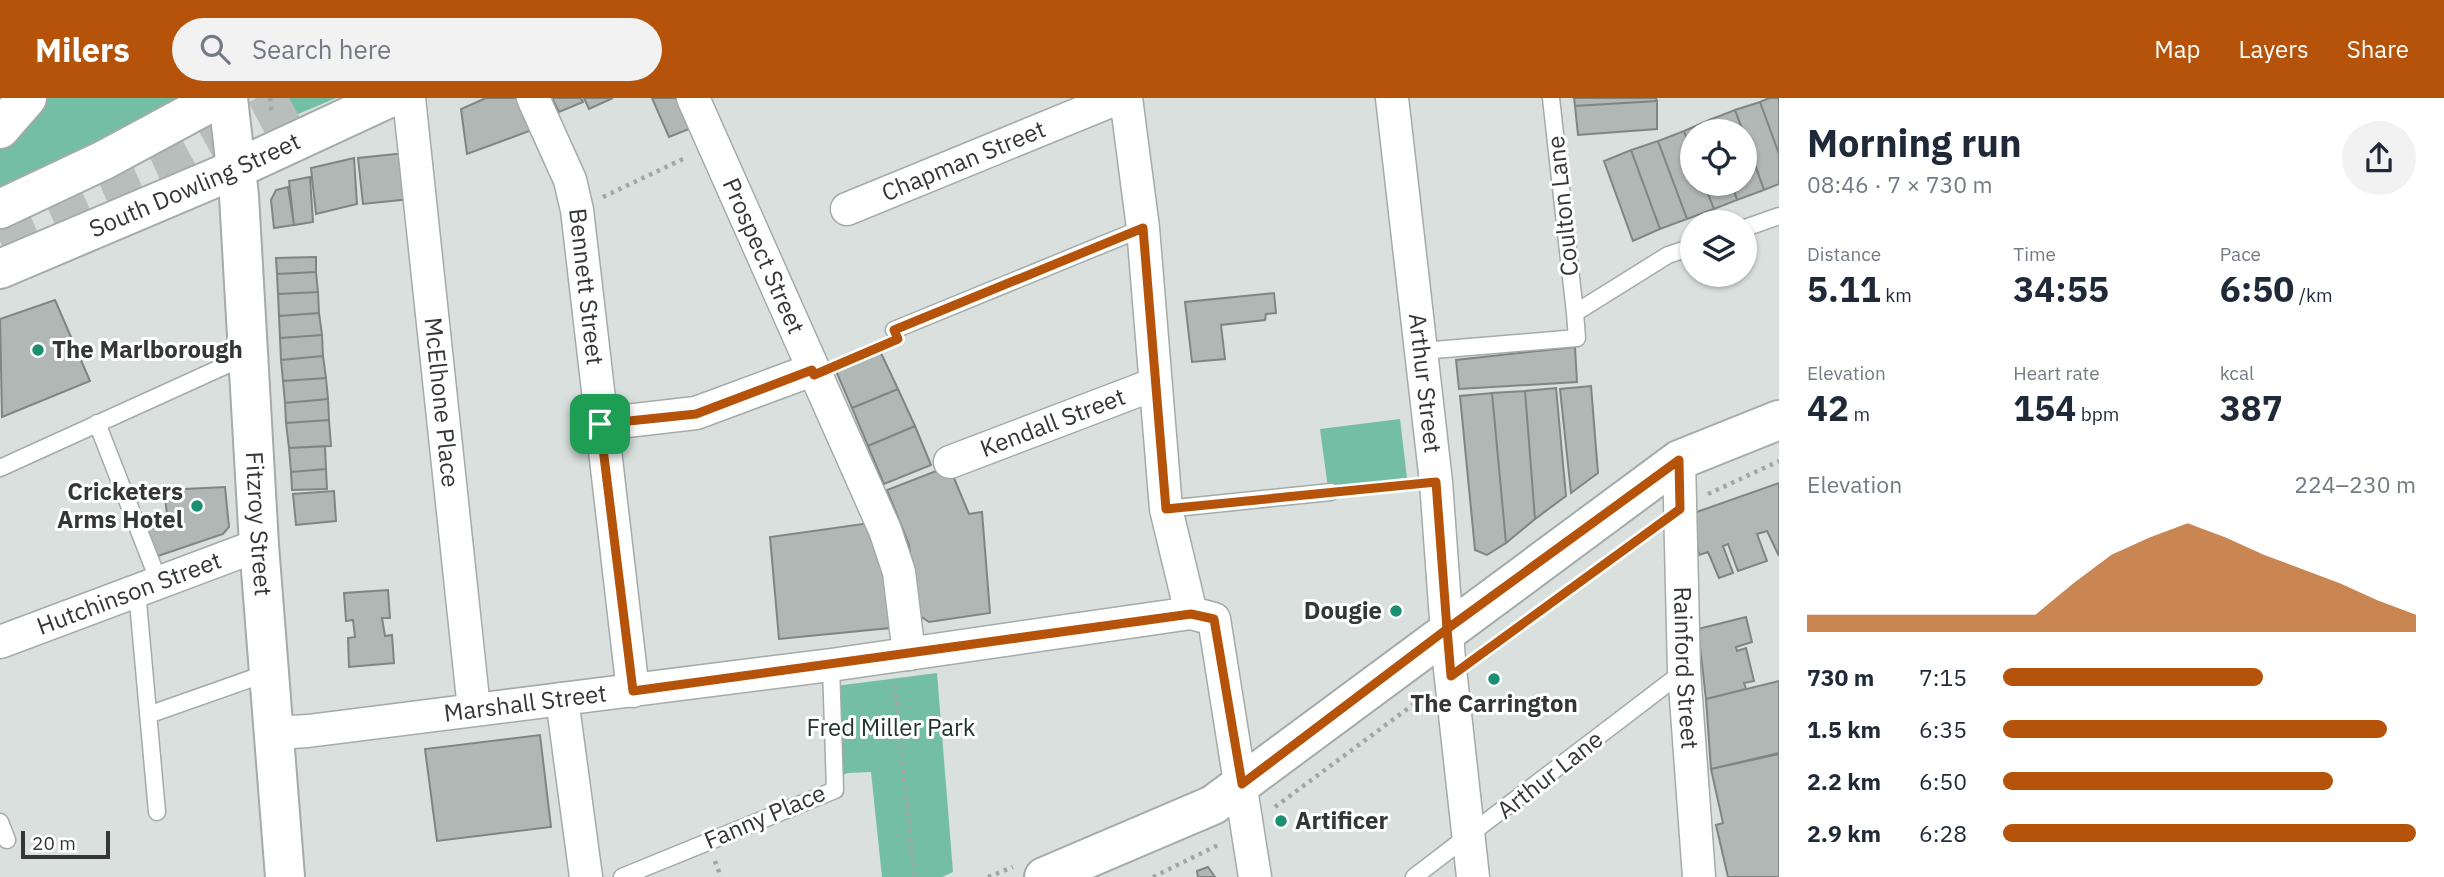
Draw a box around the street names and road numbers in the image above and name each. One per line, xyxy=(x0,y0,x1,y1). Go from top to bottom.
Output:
street label: Chapman Street xyxy=(877,112,1050,208)
street label: South Dowling Street xyxy=(84,124,305,244)
street label: Coulton Lane xyxy=(1539,134,1585,278)
street label: Prospect Street xyxy=(716,173,813,339)
street label: Bennett Street xyxy=(562,206,612,367)
street label: Arthur Street xyxy=(1402,311,1450,455)
street label: McElhone Place xyxy=(417,316,467,489)
street label: Kendall Street xyxy=(975,380,1130,464)
street label: Fitzroy Street xyxy=(239,451,280,597)
street label: Hutchinson Street xyxy=(32,544,226,642)
street label: Rainford Street xyxy=(1667,586,1707,750)
street label: Marshall Street xyxy=(442,676,608,729)
street label: Arthur Lane xyxy=(1490,723,1609,826)
street label: Fanny Place xyxy=(699,776,830,856)

